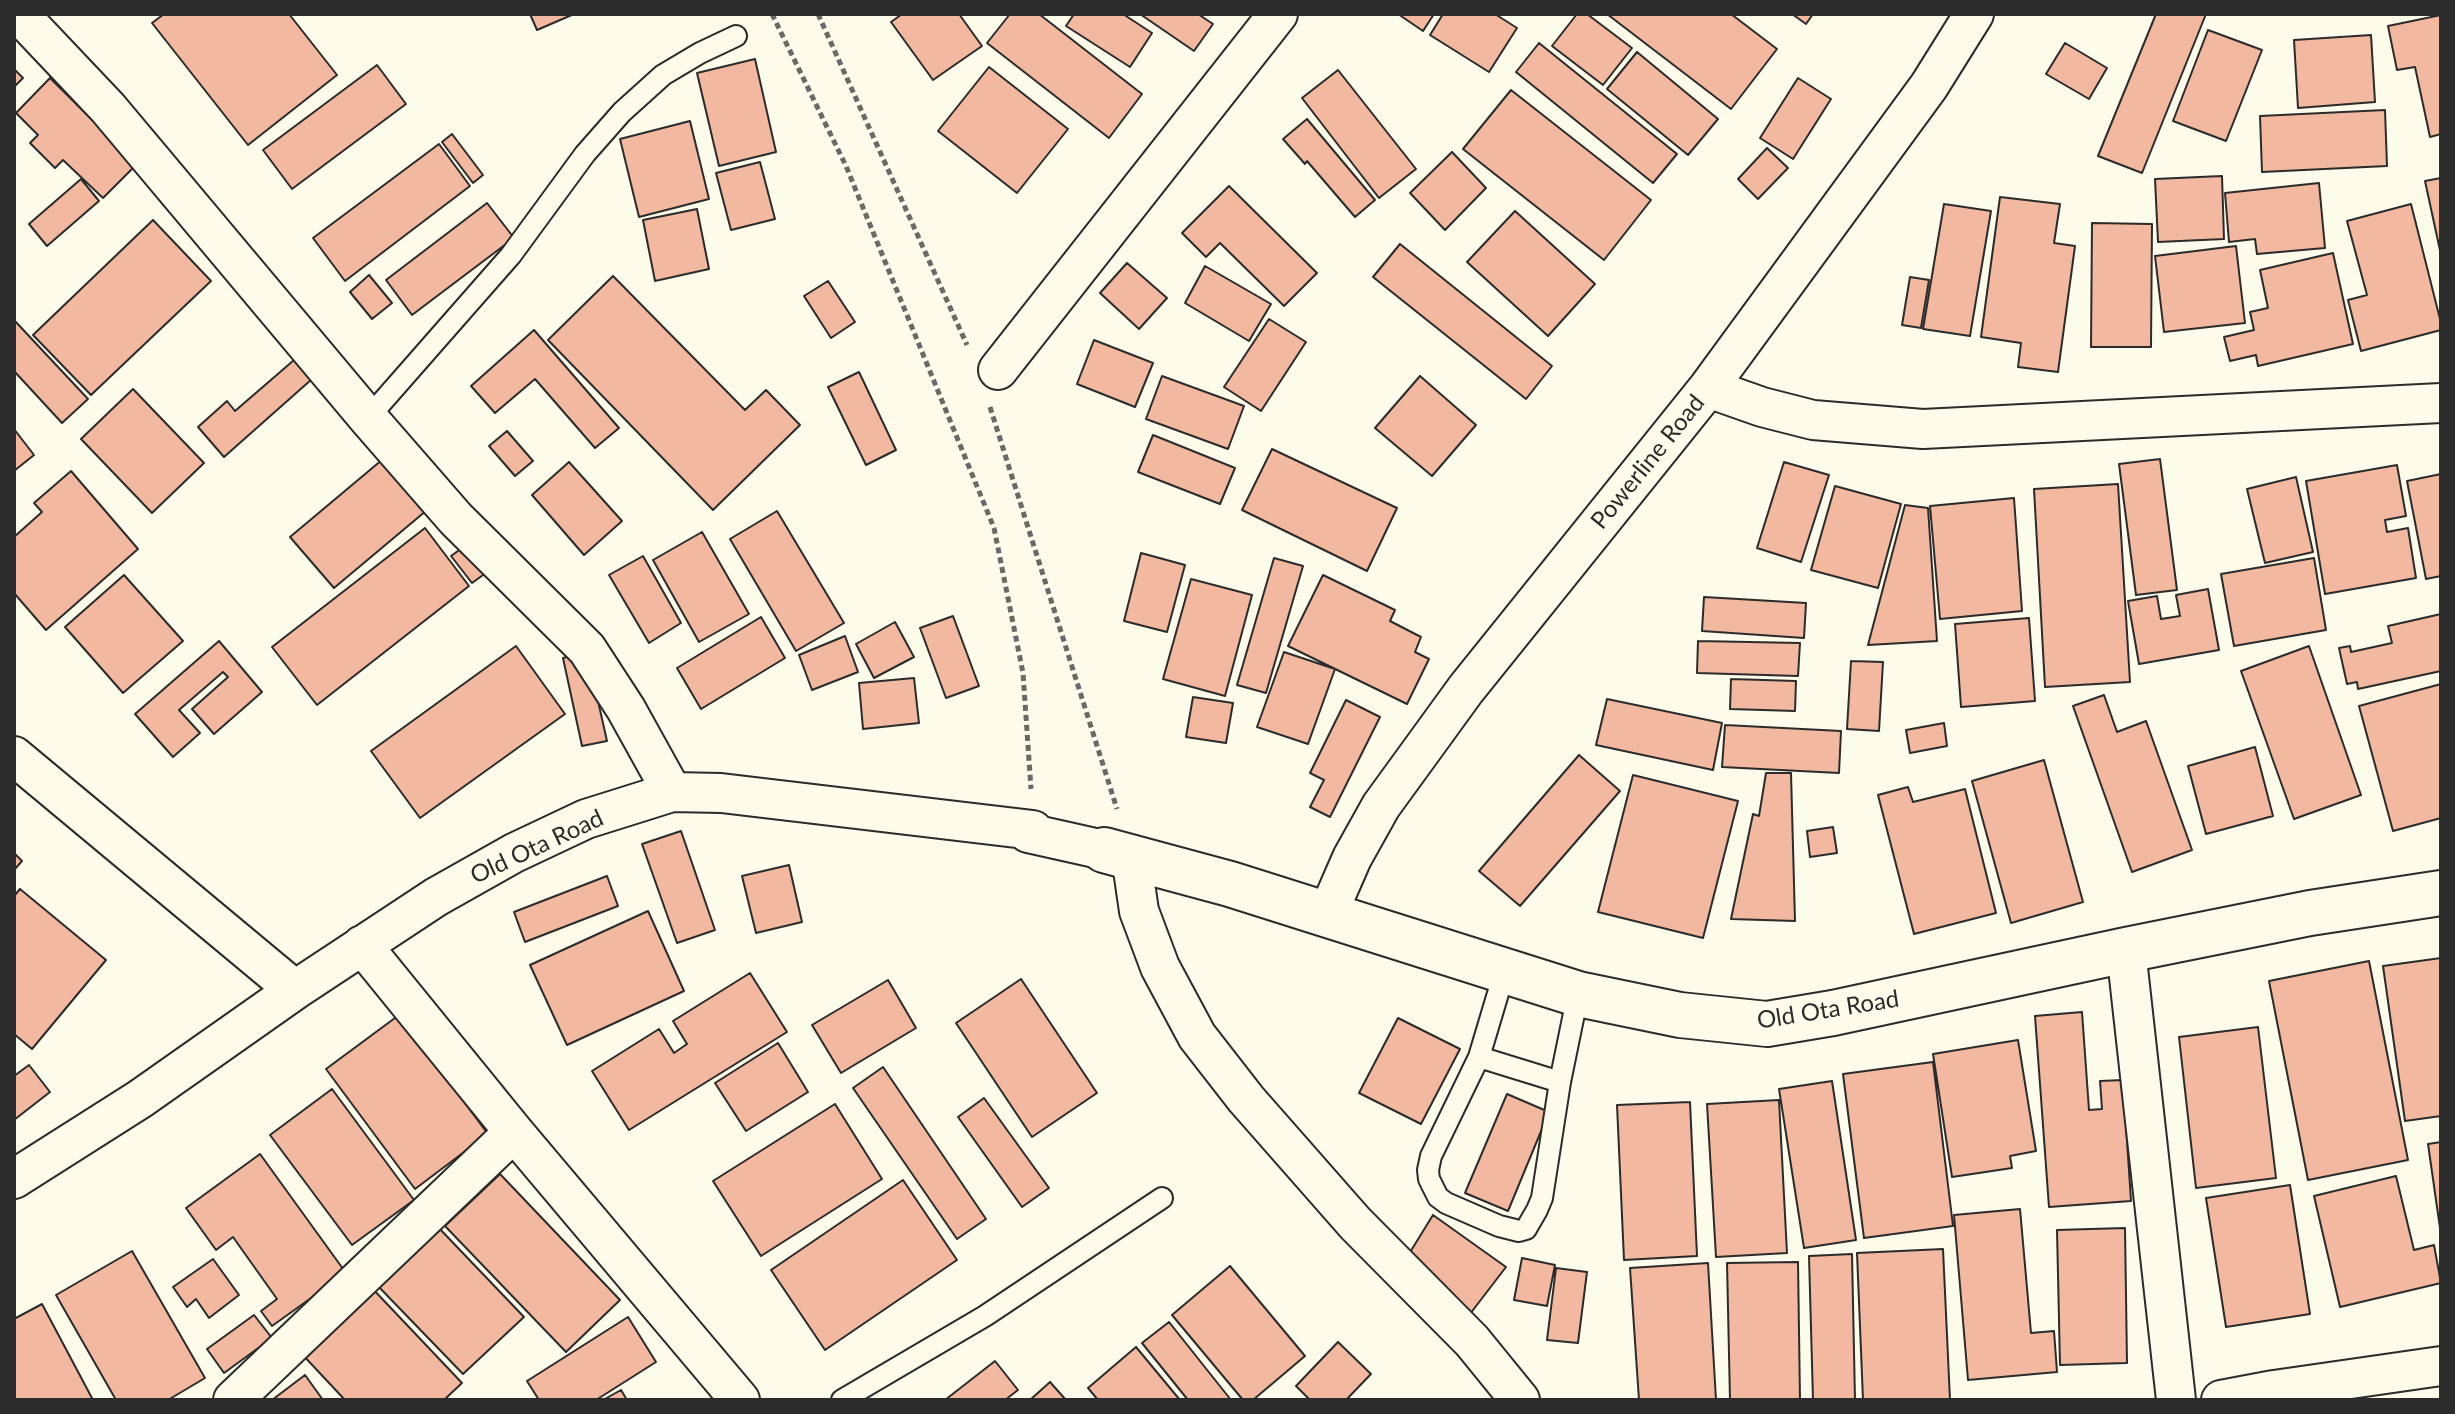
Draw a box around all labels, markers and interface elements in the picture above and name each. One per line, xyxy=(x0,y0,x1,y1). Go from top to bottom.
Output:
street label: Powerline Road xyxy=(1585,389,1711,535)
street label: Old Ota Road xyxy=(466,804,608,890)
street label: Old Ota Road xyxy=(1755,985,1901,1035)

